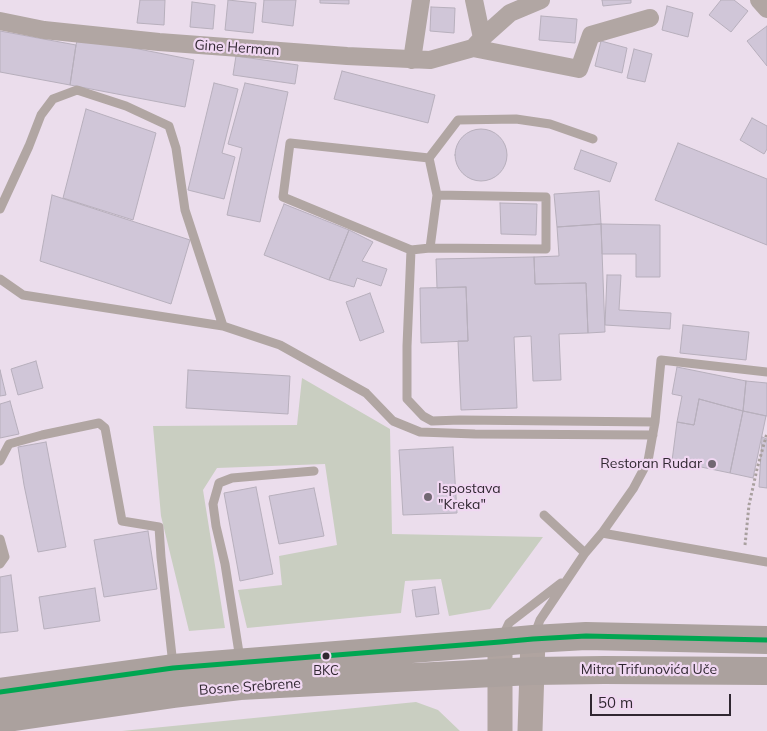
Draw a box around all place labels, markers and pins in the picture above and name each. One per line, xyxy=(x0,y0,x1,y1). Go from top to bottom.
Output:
place label: Restoran Rudar xyxy=(600,456,702,472)
marker: Restoran Rudar xyxy=(706,458,718,470)
place label: Ispostava "Kreka" xyxy=(438,481,501,514)
marker: Ispostava "Kreka" xyxy=(422,491,434,503)
marker: BKC xyxy=(321,651,331,661)
place label: BKC xyxy=(313,663,339,679)

